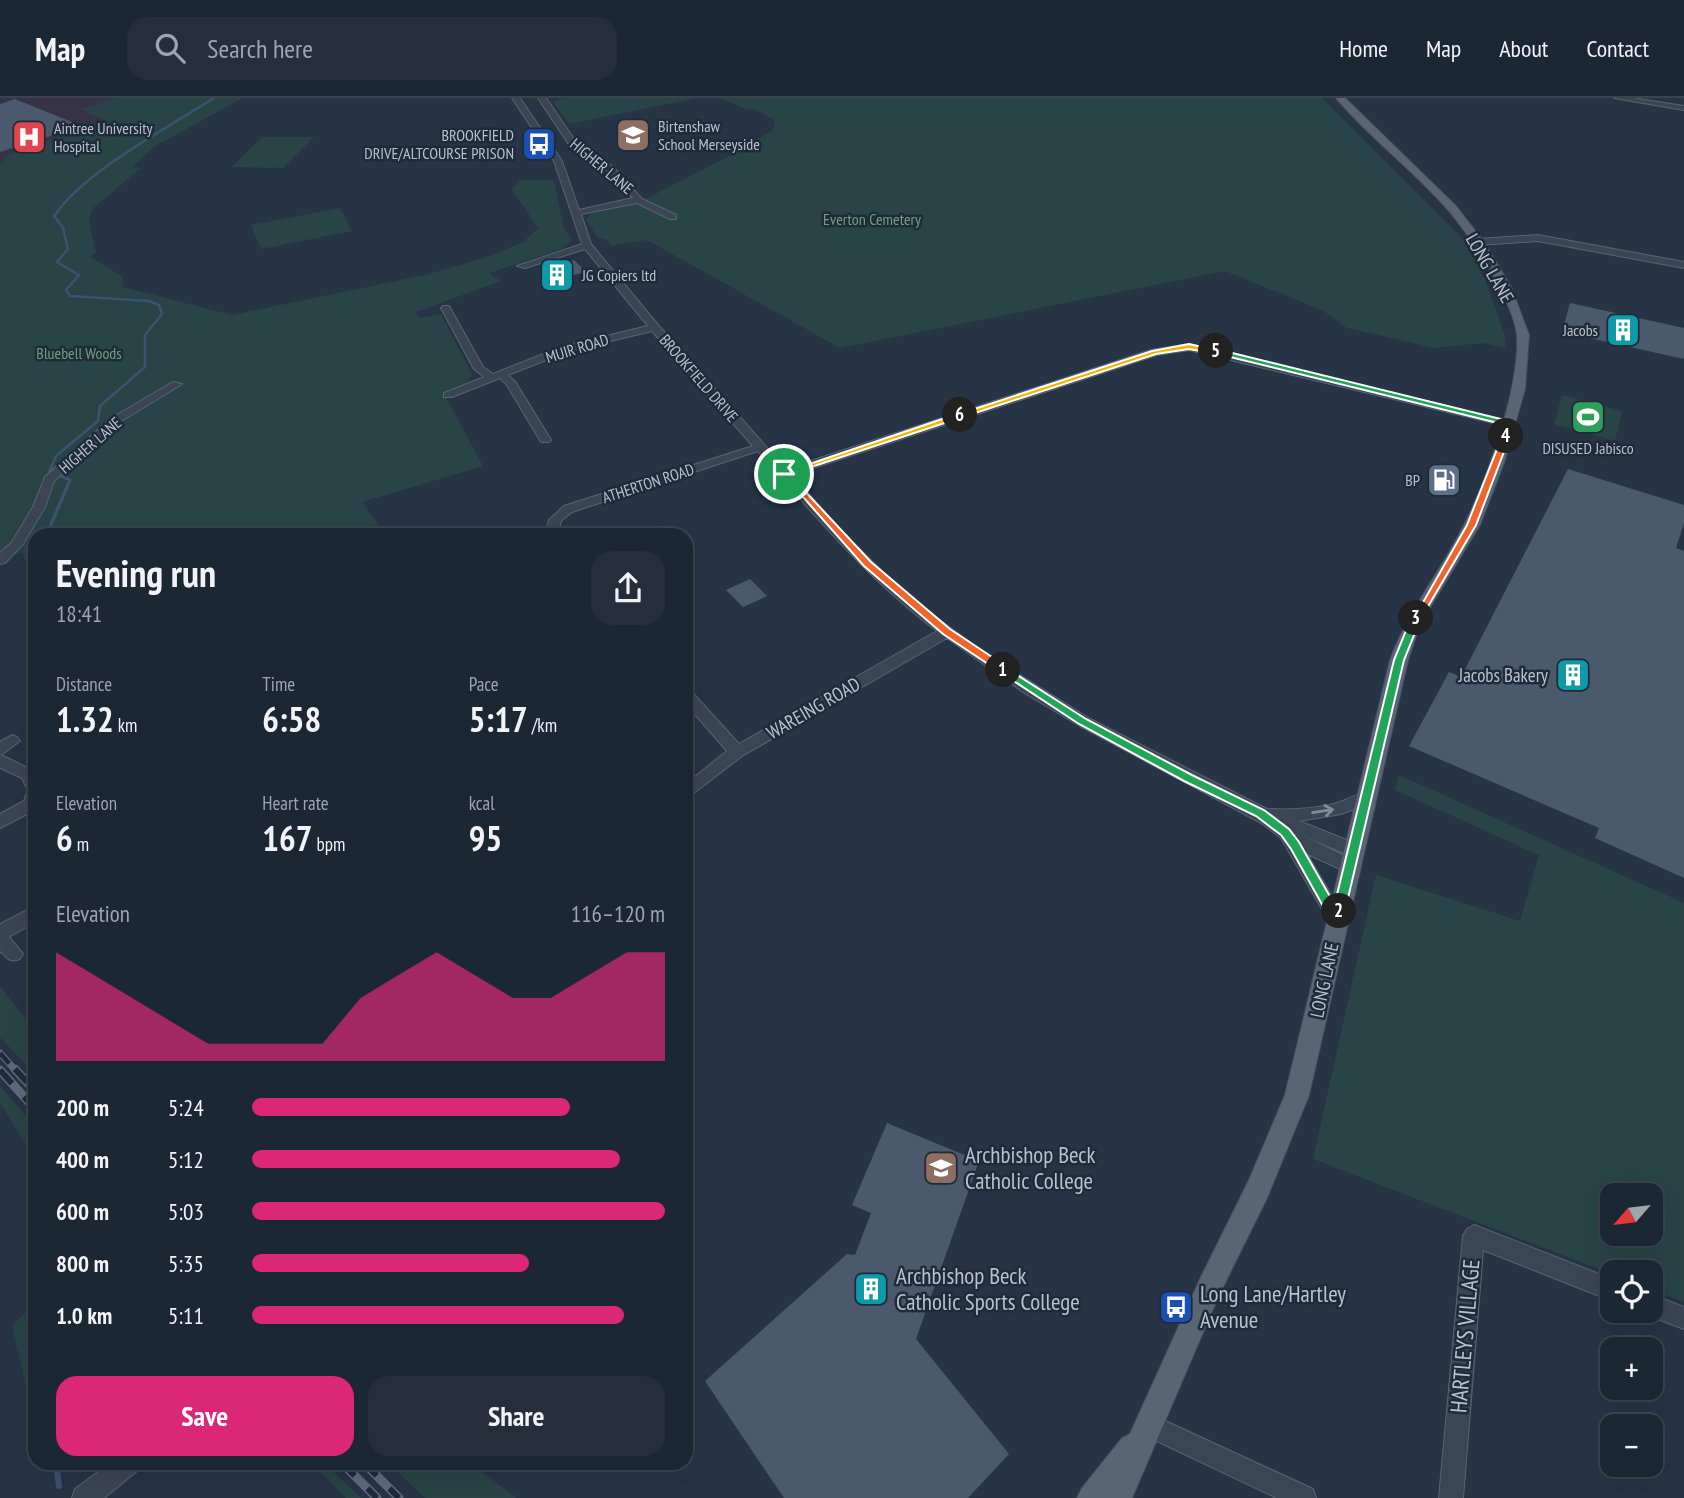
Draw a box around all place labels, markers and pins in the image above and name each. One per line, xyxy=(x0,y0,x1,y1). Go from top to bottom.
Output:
school or university icon: Birtenshaw School Merseyside xyxy=(614,116,652,154)
place label: Birtenshaw School Merseyside xyxy=(658,116,760,154)
hospital icon: Aintree University Hospital xyxy=(10,118,48,156)
place label: Aintree University Hospital xyxy=(54,118,153,156)
place label: BROOKFIELD DRIVE/ALTCOURSE PRISON xyxy=(364,125,514,163)
bus stop icon: BROOKFIELD DRIVE/ALTCOURSE PRISON xyxy=(520,125,558,163)
building icon: JG Copiers ltd xyxy=(538,256,576,294)
place label: JG Copiers ltd xyxy=(581,265,656,285)
building icon: Jacobs xyxy=(1604,311,1642,349)
place label: Jacobs xyxy=(1562,320,1598,340)
pin: 5 xyxy=(1198,334,1234,368)
pin: 6 xyxy=(942,398,978,432)
sports icon: DISUSED Jabisco xyxy=(1569,398,1607,436)
pin: 4 xyxy=(1488,418,1524,454)
place label: DISUSED Jabisco xyxy=(1542,438,1634,458)
pin xyxy=(754,444,814,504)
fuel station icon: BP xyxy=(1425,461,1463,499)
place label: BP xyxy=(1405,470,1420,490)
pin: 3 xyxy=(1398,601,1434,636)
pin: 1 xyxy=(986,652,1020,688)
building icon: Jacobs Bakery xyxy=(1554,656,1592,694)
place label: Jacobs Bakery xyxy=(1458,663,1549,687)
pin: 2 xyxy=(1322,894,1356,928)
place label: Archbishop Beck Catholic College xyxy=(965,1140,1096,1195)
school or university icon: Archbishop Beck Catholic College xyxy=(922,1149,960,1187)
place label: Archbishop Beck Catholic Sports College xyxy=(896,1261,1080,1316)
building icon: Archbishop Beck Catholic Sports College xyxy=(852,1270,890,1308)
place label: Long Lane/Hartley Avenue xyxy=(1200,1279,1346,1334)
bus stop icon: Long Lane/Hartley Avenue xyxy=(1157,1288,1195,1326)

